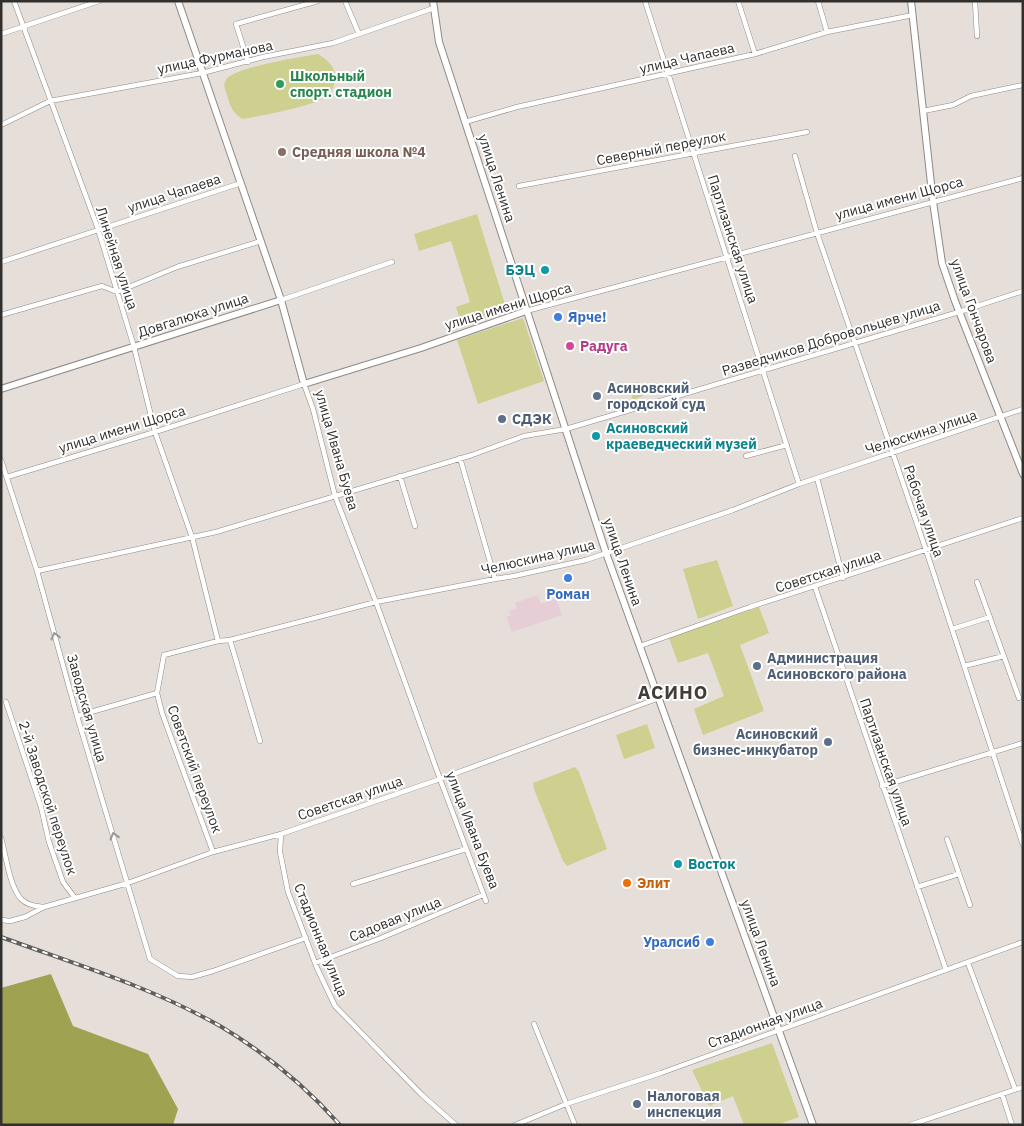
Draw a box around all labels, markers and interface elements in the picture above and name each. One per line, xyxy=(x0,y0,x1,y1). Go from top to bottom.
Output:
street label: улица Фурманова xyxy=(156,36,275,78)
street label: улица Чапаева xyxy=(638,38,737,78)
place label: Школьный спорт. стадион xyxy=(290,67,392,101)
marker: Школьный спорт. стадион xyxy=(274,78,286,90)
street label: Северный переулок xyxy=(595,127,728,169)
street label: улица Ленина xyxy=(474,132,520,225)
place label: Средняя школа №4 xyxy=(292,143,426,161)
marker: Средняя школа №4 xyxy=(276,146,288,158)
street label: улица Чапаева xyxy=(125,169,223,217)
street label: Партизанская улица xyxy=(704,172,762,306)
street label: улица имени Щорса xyxy=(833,172,965,224)
street label: Линейная улица xyxy=(92,204,142,312)
street label: улица Гончарова xyxy=(947,256,1001,366)
place label: БЭЦ xyxy=(506,261,535,279)
marker: БЭЦ xyxy=(539,264,551,276)
street label: улица имени Щорса xyxy=(442,278,574,334)
street label: Довгалюка улица xyxy=(135,288,251,341)
street label: Разведчиков Добровольцев улица xyxy=(720,296,943,380)
place label: Ярче! xyxy=(568,308,606,326)
marker: Ярче! xyxy=(552,311,564,323)
place label: Радуга xyxy=(580,337,628,355)
marker: Радуга xyxy=(564,340,576,352)
place label: Асиновский городской суд xyxy=(607,379,705,413)
street label: улица Ивана Буева xyxy=(311,388,363,513)
marker: Асиновский городской суд xyxy=(591,390,603,402)
street label: улица имени Щорса xyxy=(56,401,188,457)
street label: Челюскина улица xyxy=(863,405,980,459)
place label: СДЭК xyxy=(512,410,551,428)
marker: СДЭК xyxy=(496,413,508,425)
place label: Асиновский краеведческий музей xyxy=(606,419,757,453)
marker: Асиновский краеведческий музей xyxy=(590,430,602,442)
street label: Рабочая улица xyxy=(900,463,948,560)
street label: улица Ленина xyxy=(600,516,647,609)
street label: Челюскина улица xyxy=(479,535,597,579)
street label: Советская улица xyxy=(773,545,884,597)
marker: Роман xyxy=(562,572,574,584)
place label: Роман xyxy=(546,585,590,603)
one-way arrow xyxy=(50,631,61,640)
place label: Администрация Асиновского района xyxy=(767,649,907,683)
street label: Заводская улица xyxy=(63,652,111,765)
marker: Администрация Асиновского района xyxy=(751,660,763,672)
district label: АСИНО xyxy=(638,680,708,704)
street label: Партизанская улица xyxy=(856,696,917,829)
street label: Советский переулок xyxy=(164,703,227,836)
street label: 2-й Заводской переулок xyxy=(15,719,82,878)
place label: Асиновский бизнес-инкубатор xyxy=(693,725,818,759)
marker: Асиновский бизнес-инкубатор xyxy=(822,736,834,748)
street label: улица Ивана Буева xyxy=(442,769,504,892)
street label: Советская улица xyxy=(295,771,405,824)
one-way arrow xyxy=(109,833,119,841)
place label: Восток xyxy=(688,855,736,873)
marker: Восток xyxy=(672,858,684,870)
place label: Элит xyxy=(637,874,670,892)
marker: Элит xyxy=(621,877,633,889)
street label: Стадионная улица xyxy=(290,881,352,1000)
street label: Садовая улица xyxy=(346,892,444,946)
street label: улица Ленина xyxy=(737,897,785,990)
place label: Уралсиб xyxy=(643,933,700,951)
marker: Уралсиб xyxy=(704,936,716,948)
street label: Стадионная улица xyxy=(705,994,825,1052)
place label: Налоговая инспекция xyxy=(647,1087,722,1121)
marker: Налоговая инспекция xyxy=(631,1098,643,1110)

